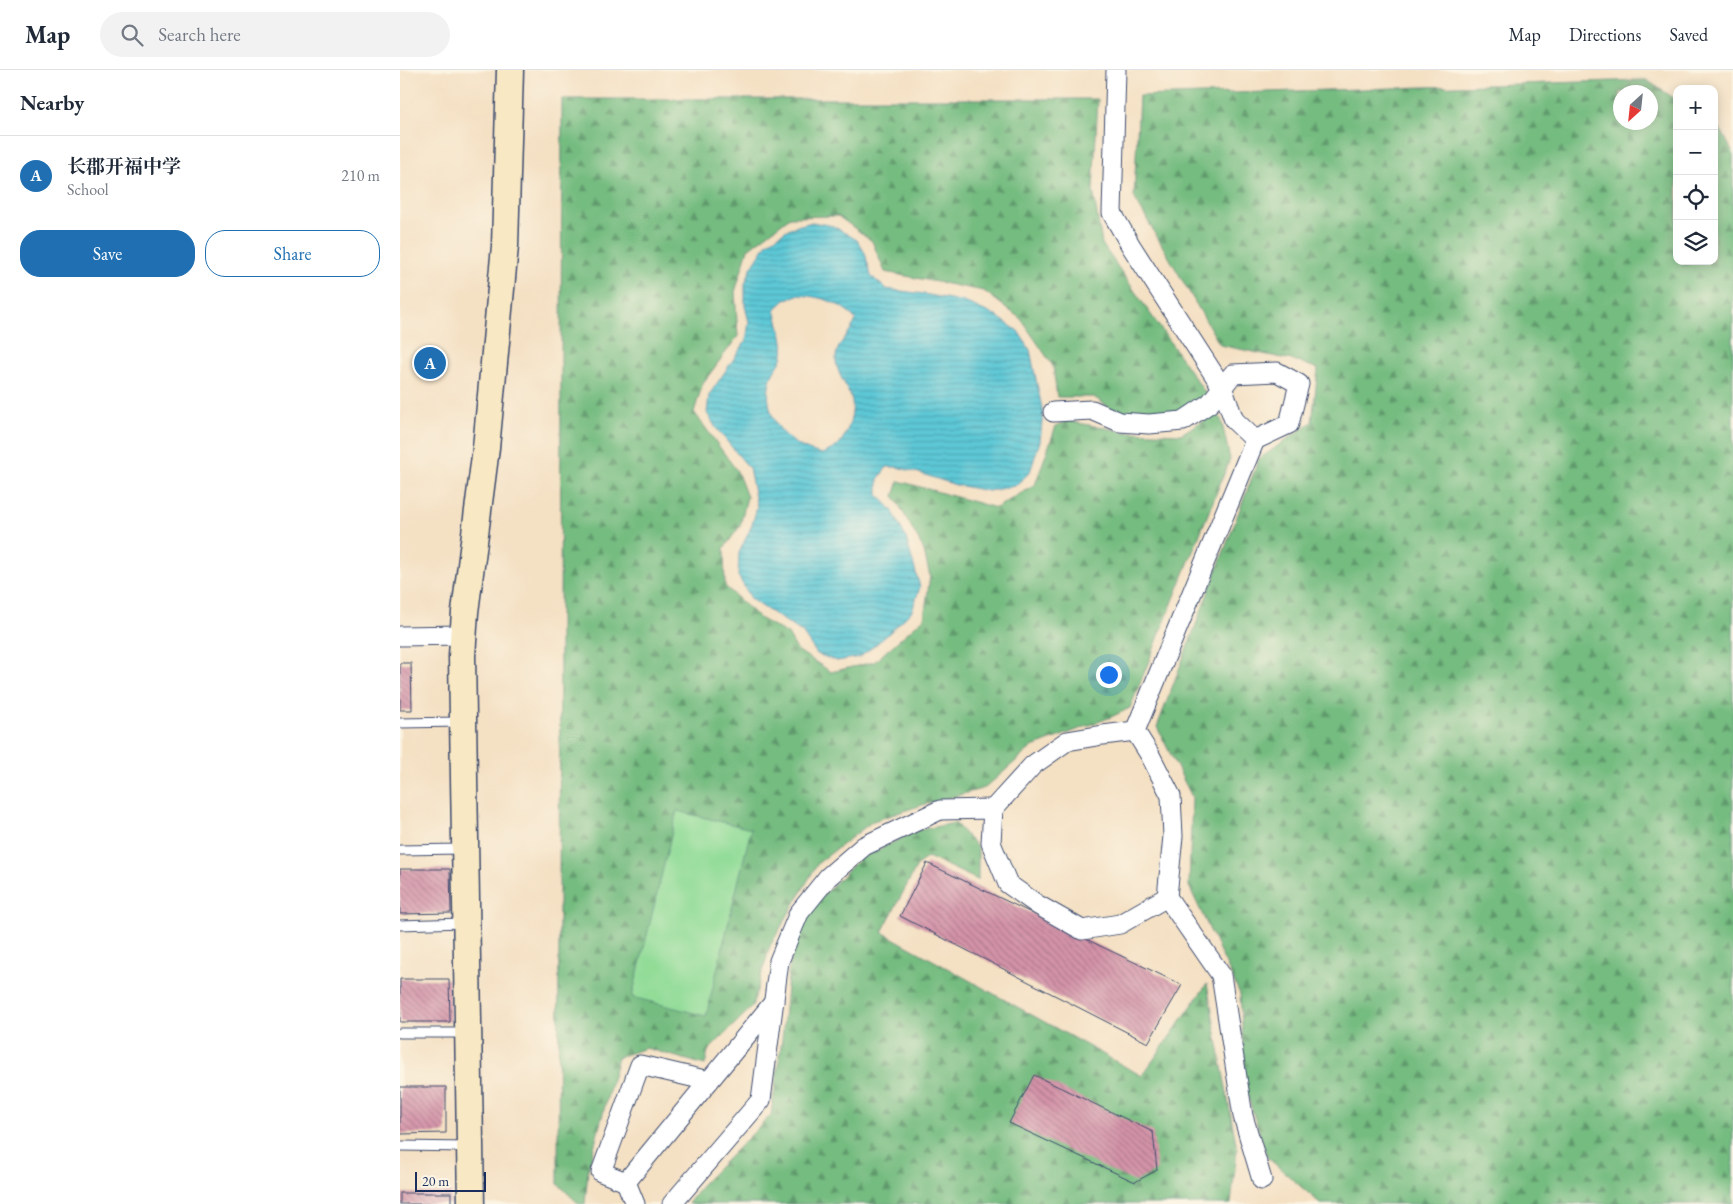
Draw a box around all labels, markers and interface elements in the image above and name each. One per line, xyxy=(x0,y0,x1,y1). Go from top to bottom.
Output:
search box xyxy=(100,12,450,57)
text: Map xyxy=(25,19,70,50)
icon: search xyxy=(118,21,146,49)
text: Search here xyxy=(158,22,241,47)
text: Map xyxy=(1509,23,1541,46)
text: Directions xyxy=(1569,23,1641,46)
text: Saved xyxy=(1669,23,1708,46)
north arrow xyxy=(1613,85,1658,130)
map controls xyxy=(1673,85,1718,265)
button: + xyxy=(1673,85,1718,130)
text: Nearby xyxy=(20,89,84,116)
button: − xyxy=(1673,130,1718,175)
text: 长郡开福中学 xyxy=(67,154,181,179)
text: A xyxy=(30,165,42,186)
text: 210 m xyxy=(341,165,380,186)
button: locate xyxy=(1673,175,1718,220)
text: School xyxy=(67,179,109,200)
button: layers xyxy=(1673,220,1718,265)
button: Save xyxy=(20,230,195,277)
button: Share xyxy=(205,230,380,277)
pin: A xyxy=(414,344,446,382)
your location xyxy=(1096,662,1122,688)
scale bar xyxy=(415,1169,486,1192)
text: 20 m xyxy=(422,1172,449,1190)

